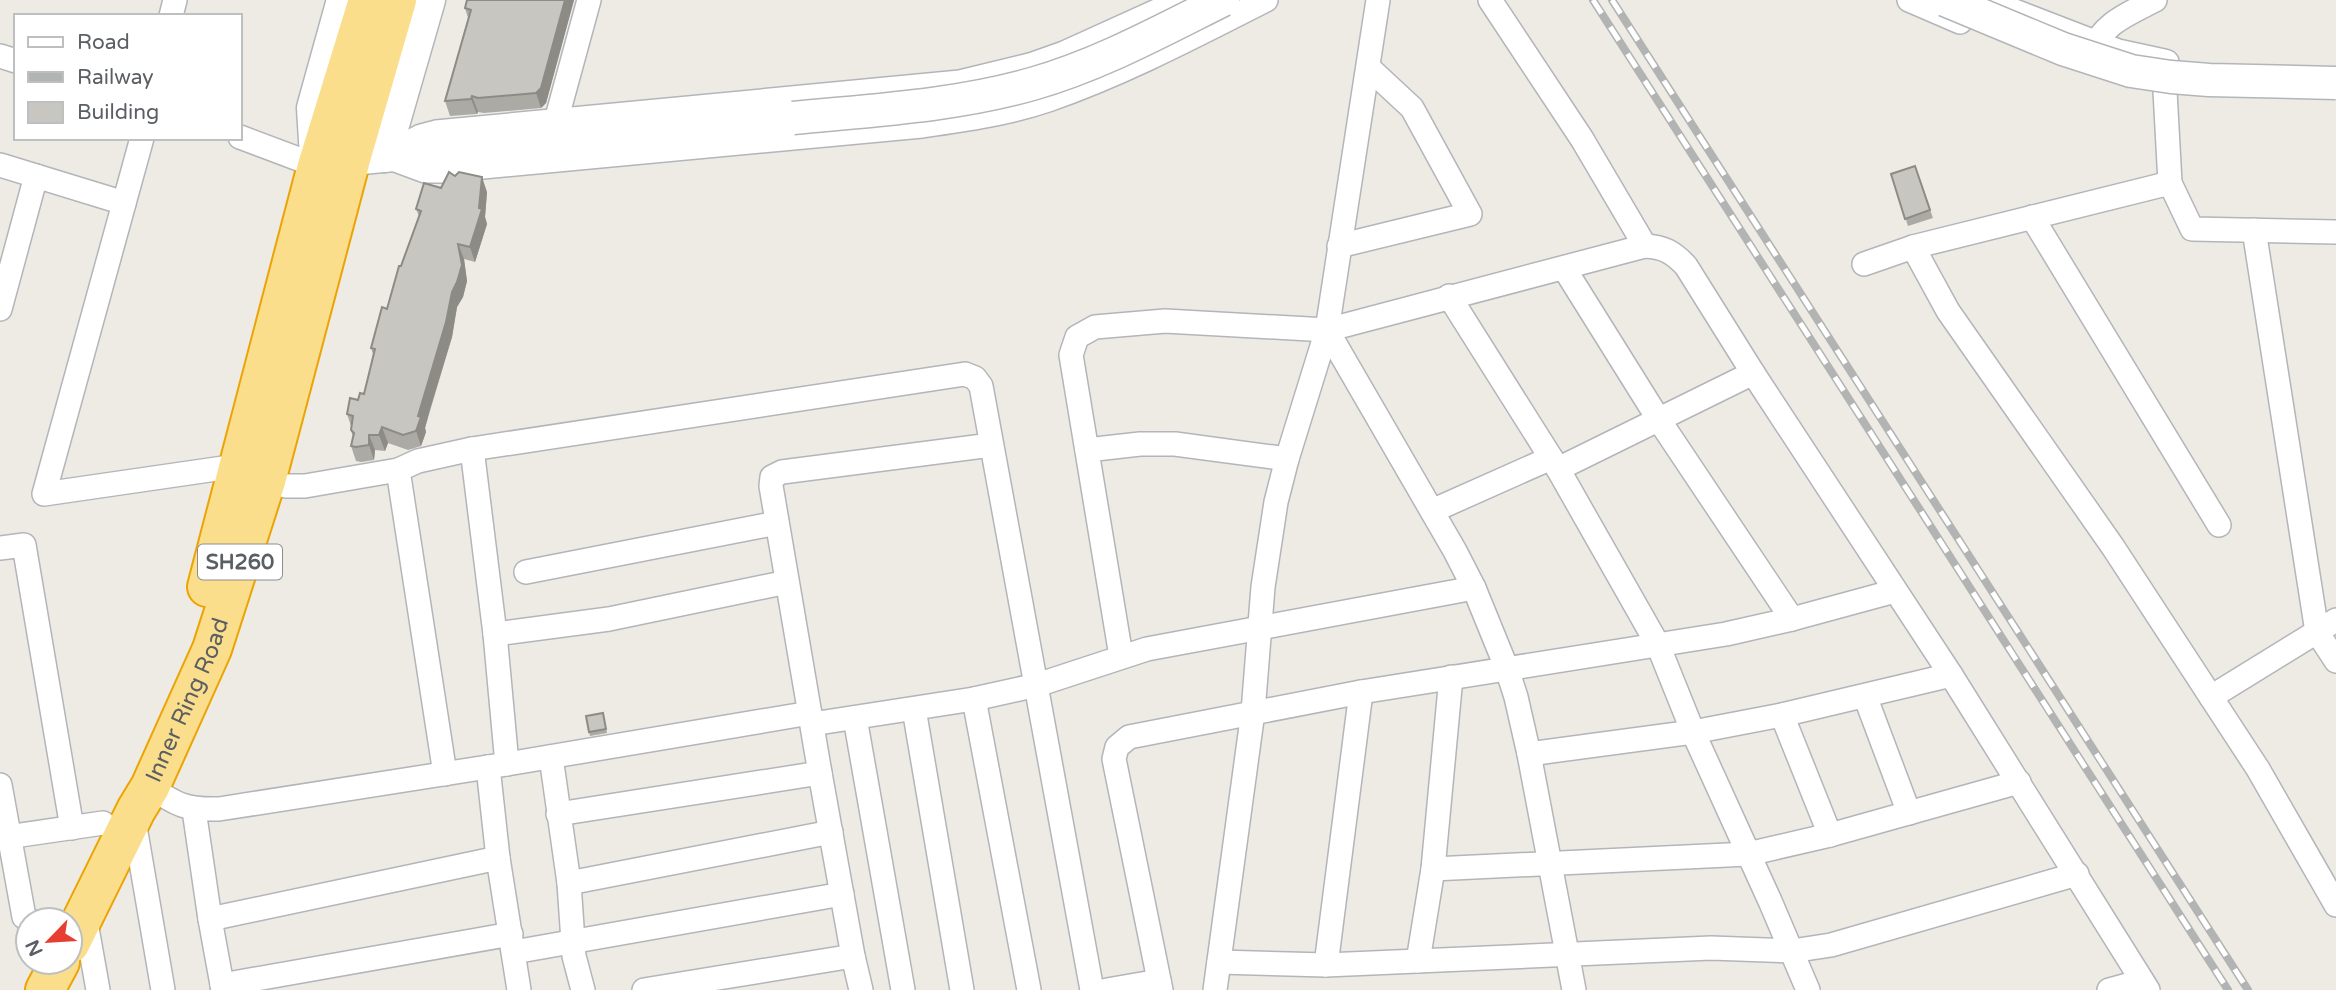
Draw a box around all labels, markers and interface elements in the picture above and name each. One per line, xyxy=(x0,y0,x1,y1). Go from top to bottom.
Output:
legend xyxy=(14,14,242,140)
text: Road xyxy=(77,30,130,55)
text: Railway xyxy=(77,65,154,90)
text: Building xyxy=(77,100,159,125)
road number: SH260 xyxy=(198,544,282,580)
street label: Inner Ring Road xyxy=(140,614,235,787)
north arrow xyxy=(14,906,84,976)
text: N xyxy=(21,936,48,959)

